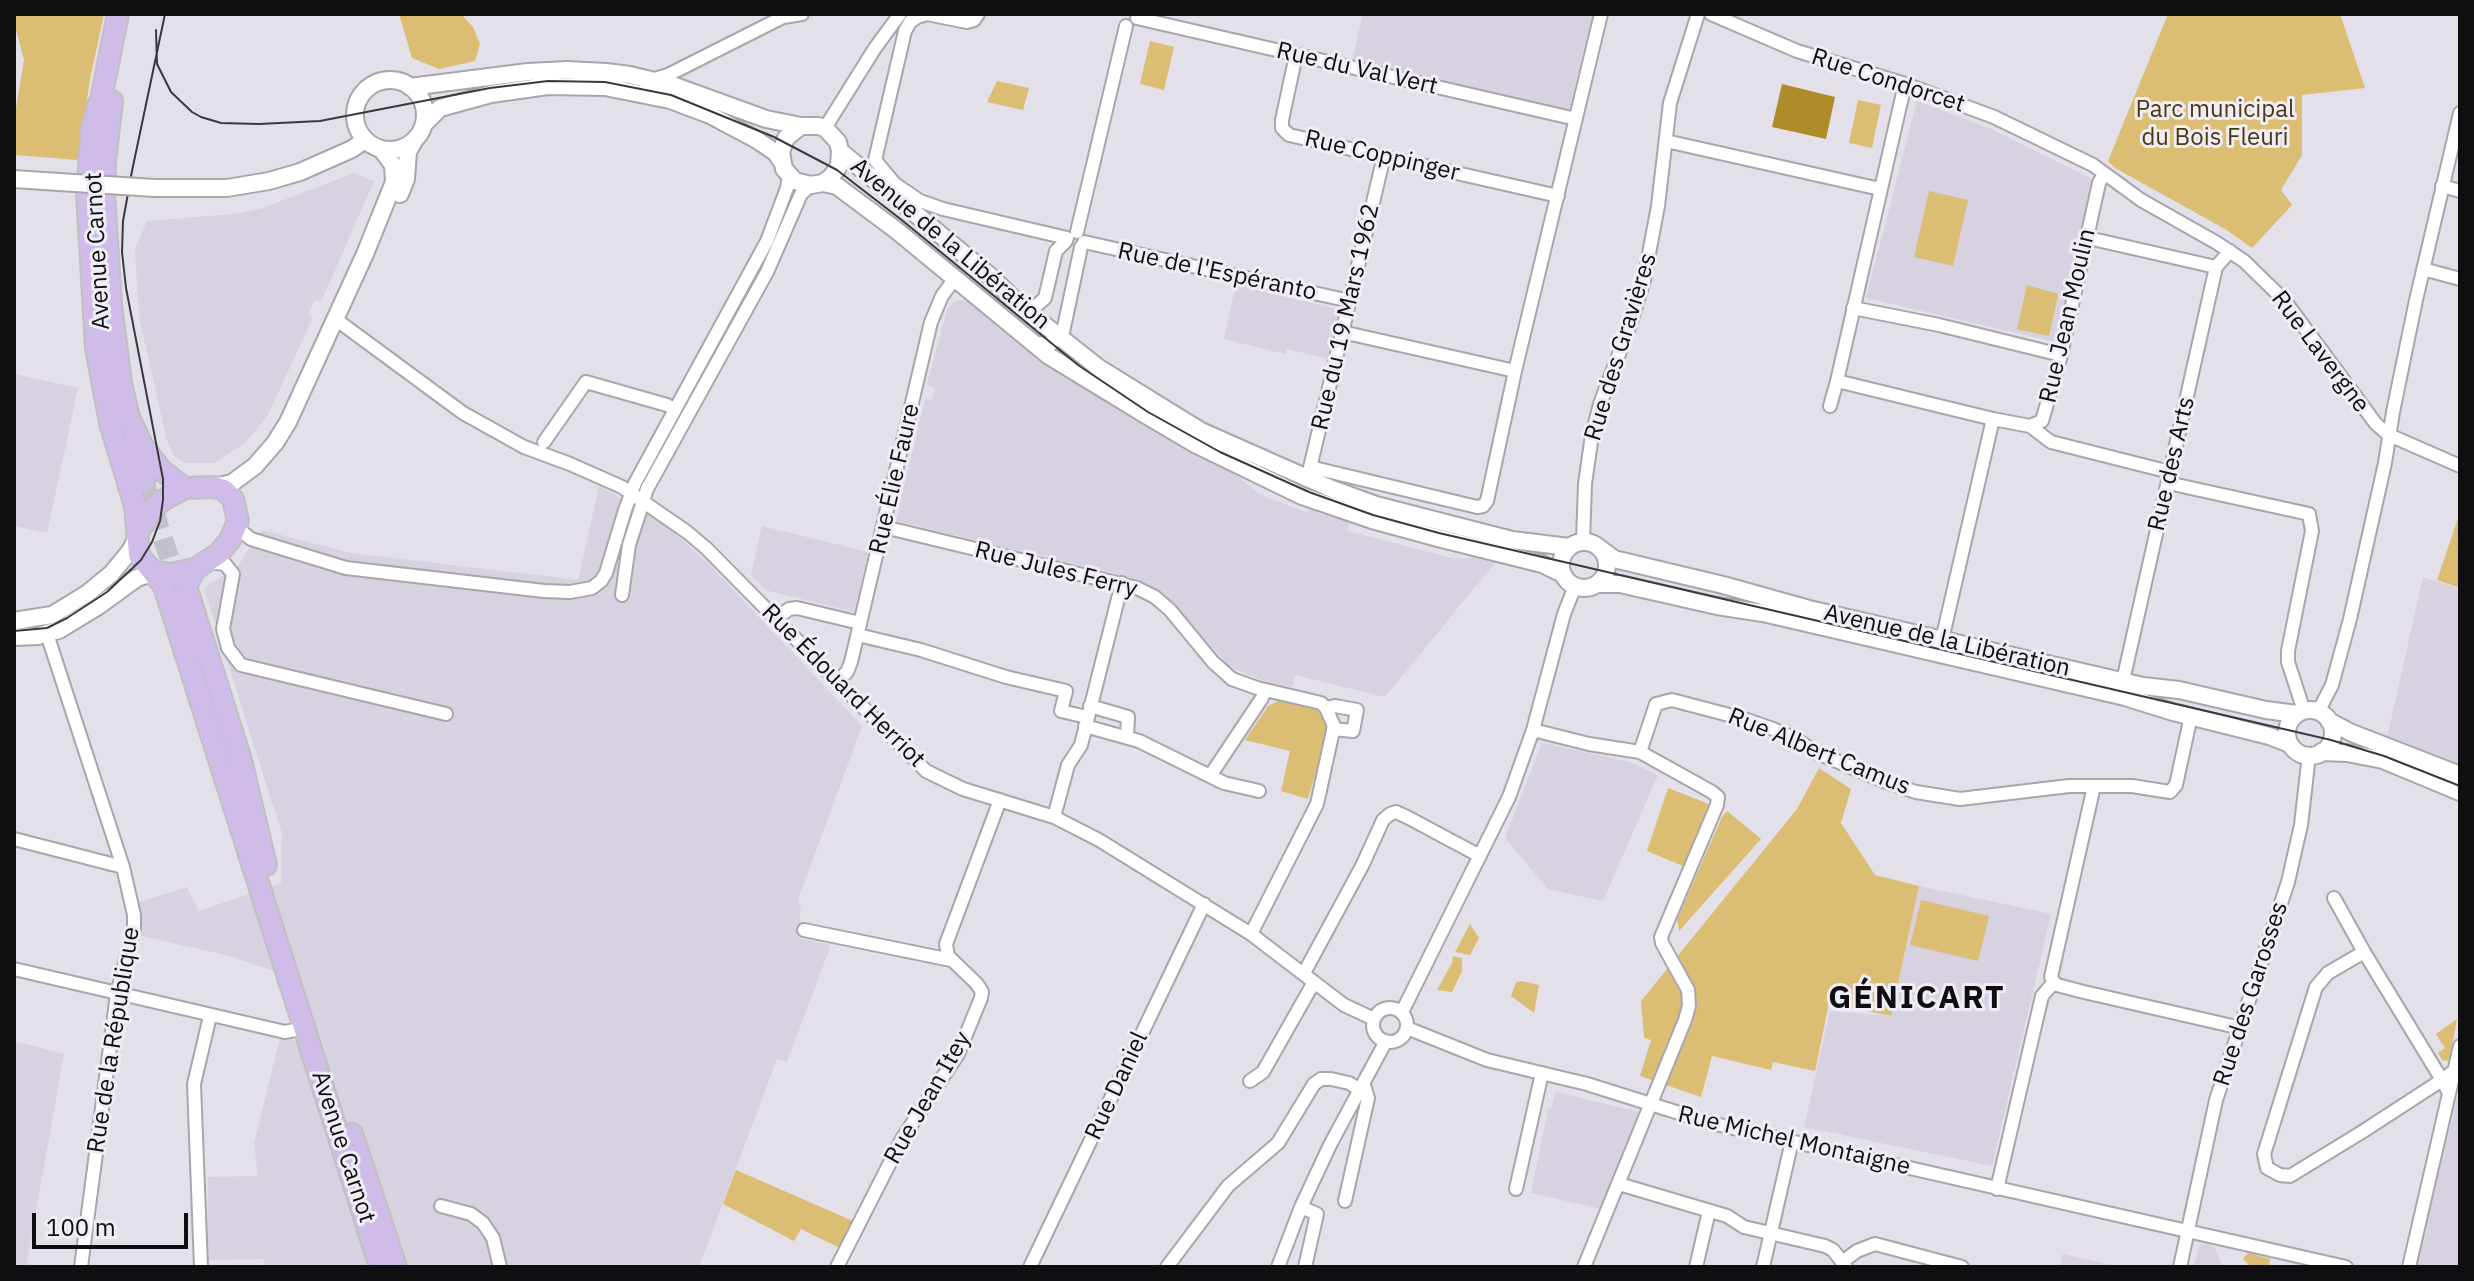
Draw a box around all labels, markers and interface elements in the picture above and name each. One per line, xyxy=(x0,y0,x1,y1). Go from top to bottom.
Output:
street label: Rue du Val Vert xyxy=(1274,36,1440,102)
street label: Rue Condorcet xyxy=(1808,43,1968,119)
park label: Parc municipal du Bois Fleuri xyxy=(2135,96,2295,152)
street label: Rue Coppinger xyxy=(1302,124,1462,188)
street label: Avenue de la Libération xyxy=(844,152,1056,336)
street label: Avenue Carnot xyxy=(79,171,117,331)
street label: Rue du 19 Mars 1962 xyxy=(1306,201,1386,433)
street label: Rue Jean Moulin xyxy=(2034,226,2102,406)
street label: Rue de l'Espéranto xyxy=(1115,237,1319,307)
street label: Rue des Gravières xyxy=(1579,250,1663,444)
street label: Rue Lavergne xyxy=(2265,285,2375,419)
street label: Rue des Arts xyxy=(2143,394,2201,534)
street label: Rue Élie Faure xyxy=(864,401,926,557)
street label: Rue Jules Ferry xyxy=(972,536,1140,604)
street label: Rue Édouard Herriot xyxy=(755,598,931,774)
street label: Avenue de la Libération xyxy=(1821,599,2073,683)
street label: Rue Albert Camus xyxy=(1724,702,1914,802)
street label: Rue des Garosses xyxy=(2208,898,2294,1090)
street label: Rue de la République xyxy=(82,925,146,1155)
district label: GÉNICART xyxy=(1828,980,2006,1018)
street label: Rue Jean Itey xyxy=(878,1027,978,1169)
street label: Rue Daniel xyxy=(1079,1027,1155,1145)
street label: Avenue Carnot xyxy=(305,1068,381,1226)
street label: Rue Michel Montaigne xyxy=(1675,1100,1913,1182)
scale bar xyxy=(36,1197,192,1247)
text: 100 m xyxy=(46,1211,116,1243)

